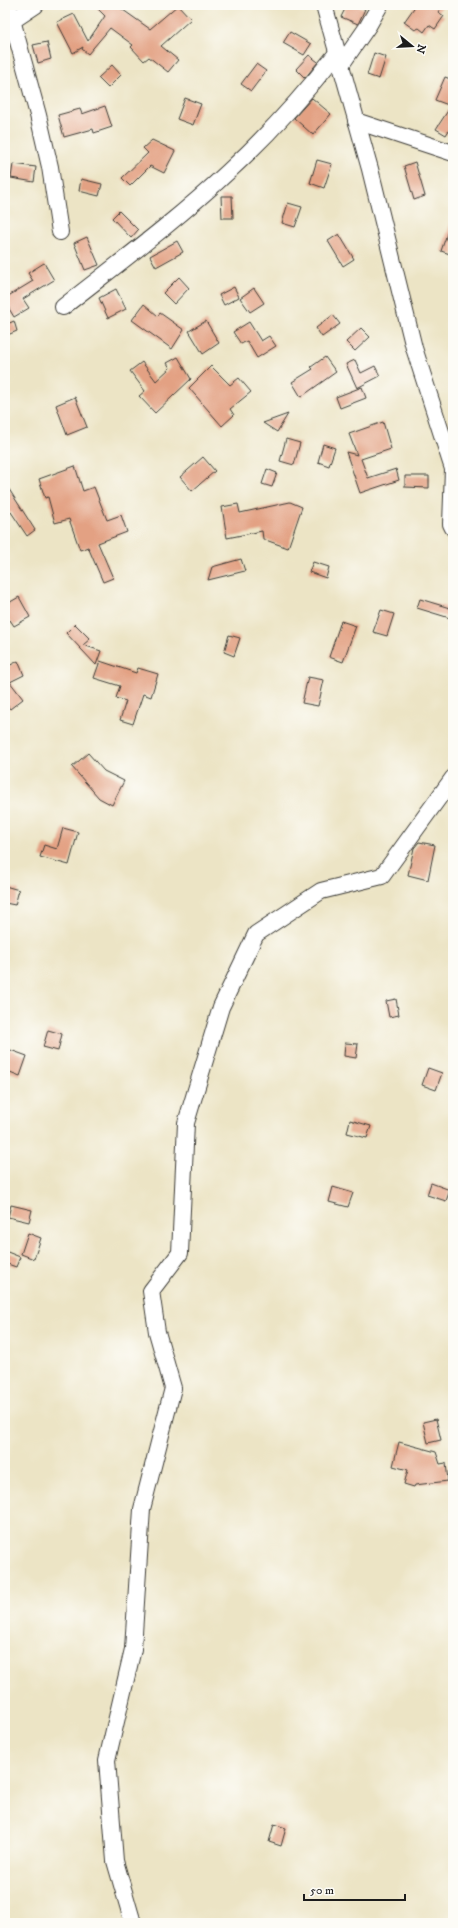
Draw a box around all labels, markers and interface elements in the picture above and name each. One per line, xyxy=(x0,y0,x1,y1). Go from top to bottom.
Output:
north arrow xyxy=(392,26,432,66)
text: N xyxy=(413,42,429,55)
scale bar xyxy=(304,1876,405,1902)
text: 50 m xyxy=(310,1883,334,1898)

